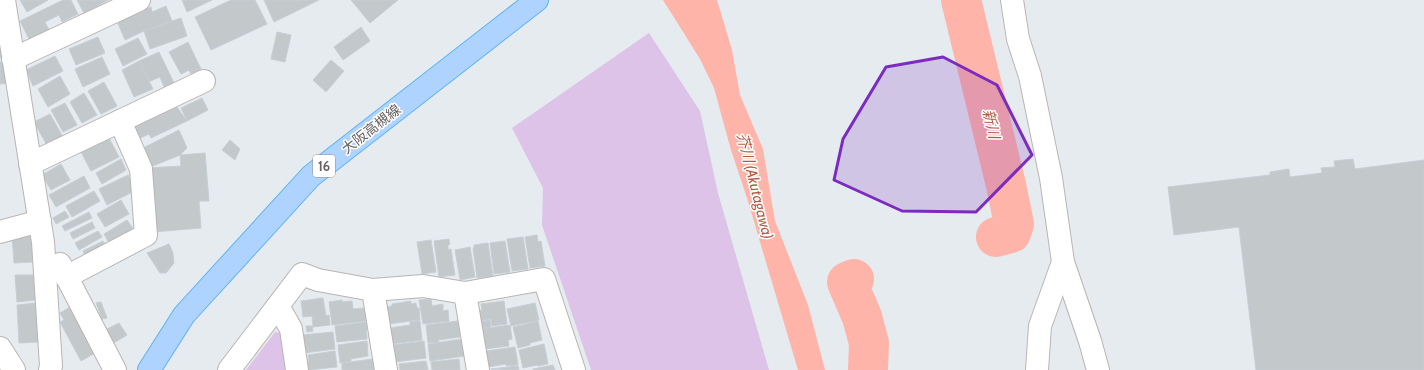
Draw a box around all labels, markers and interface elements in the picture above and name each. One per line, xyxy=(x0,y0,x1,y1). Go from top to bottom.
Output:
street label: 大阪高槻線 xyxy=(338,100,404,158)
water label: 新川 xyxy=(979,107,1004,143)
water label: 芥川 (Akutagawa) xyxy=(733,131,777,241)
road number: 16 xyxy=(313,155,335,177)

